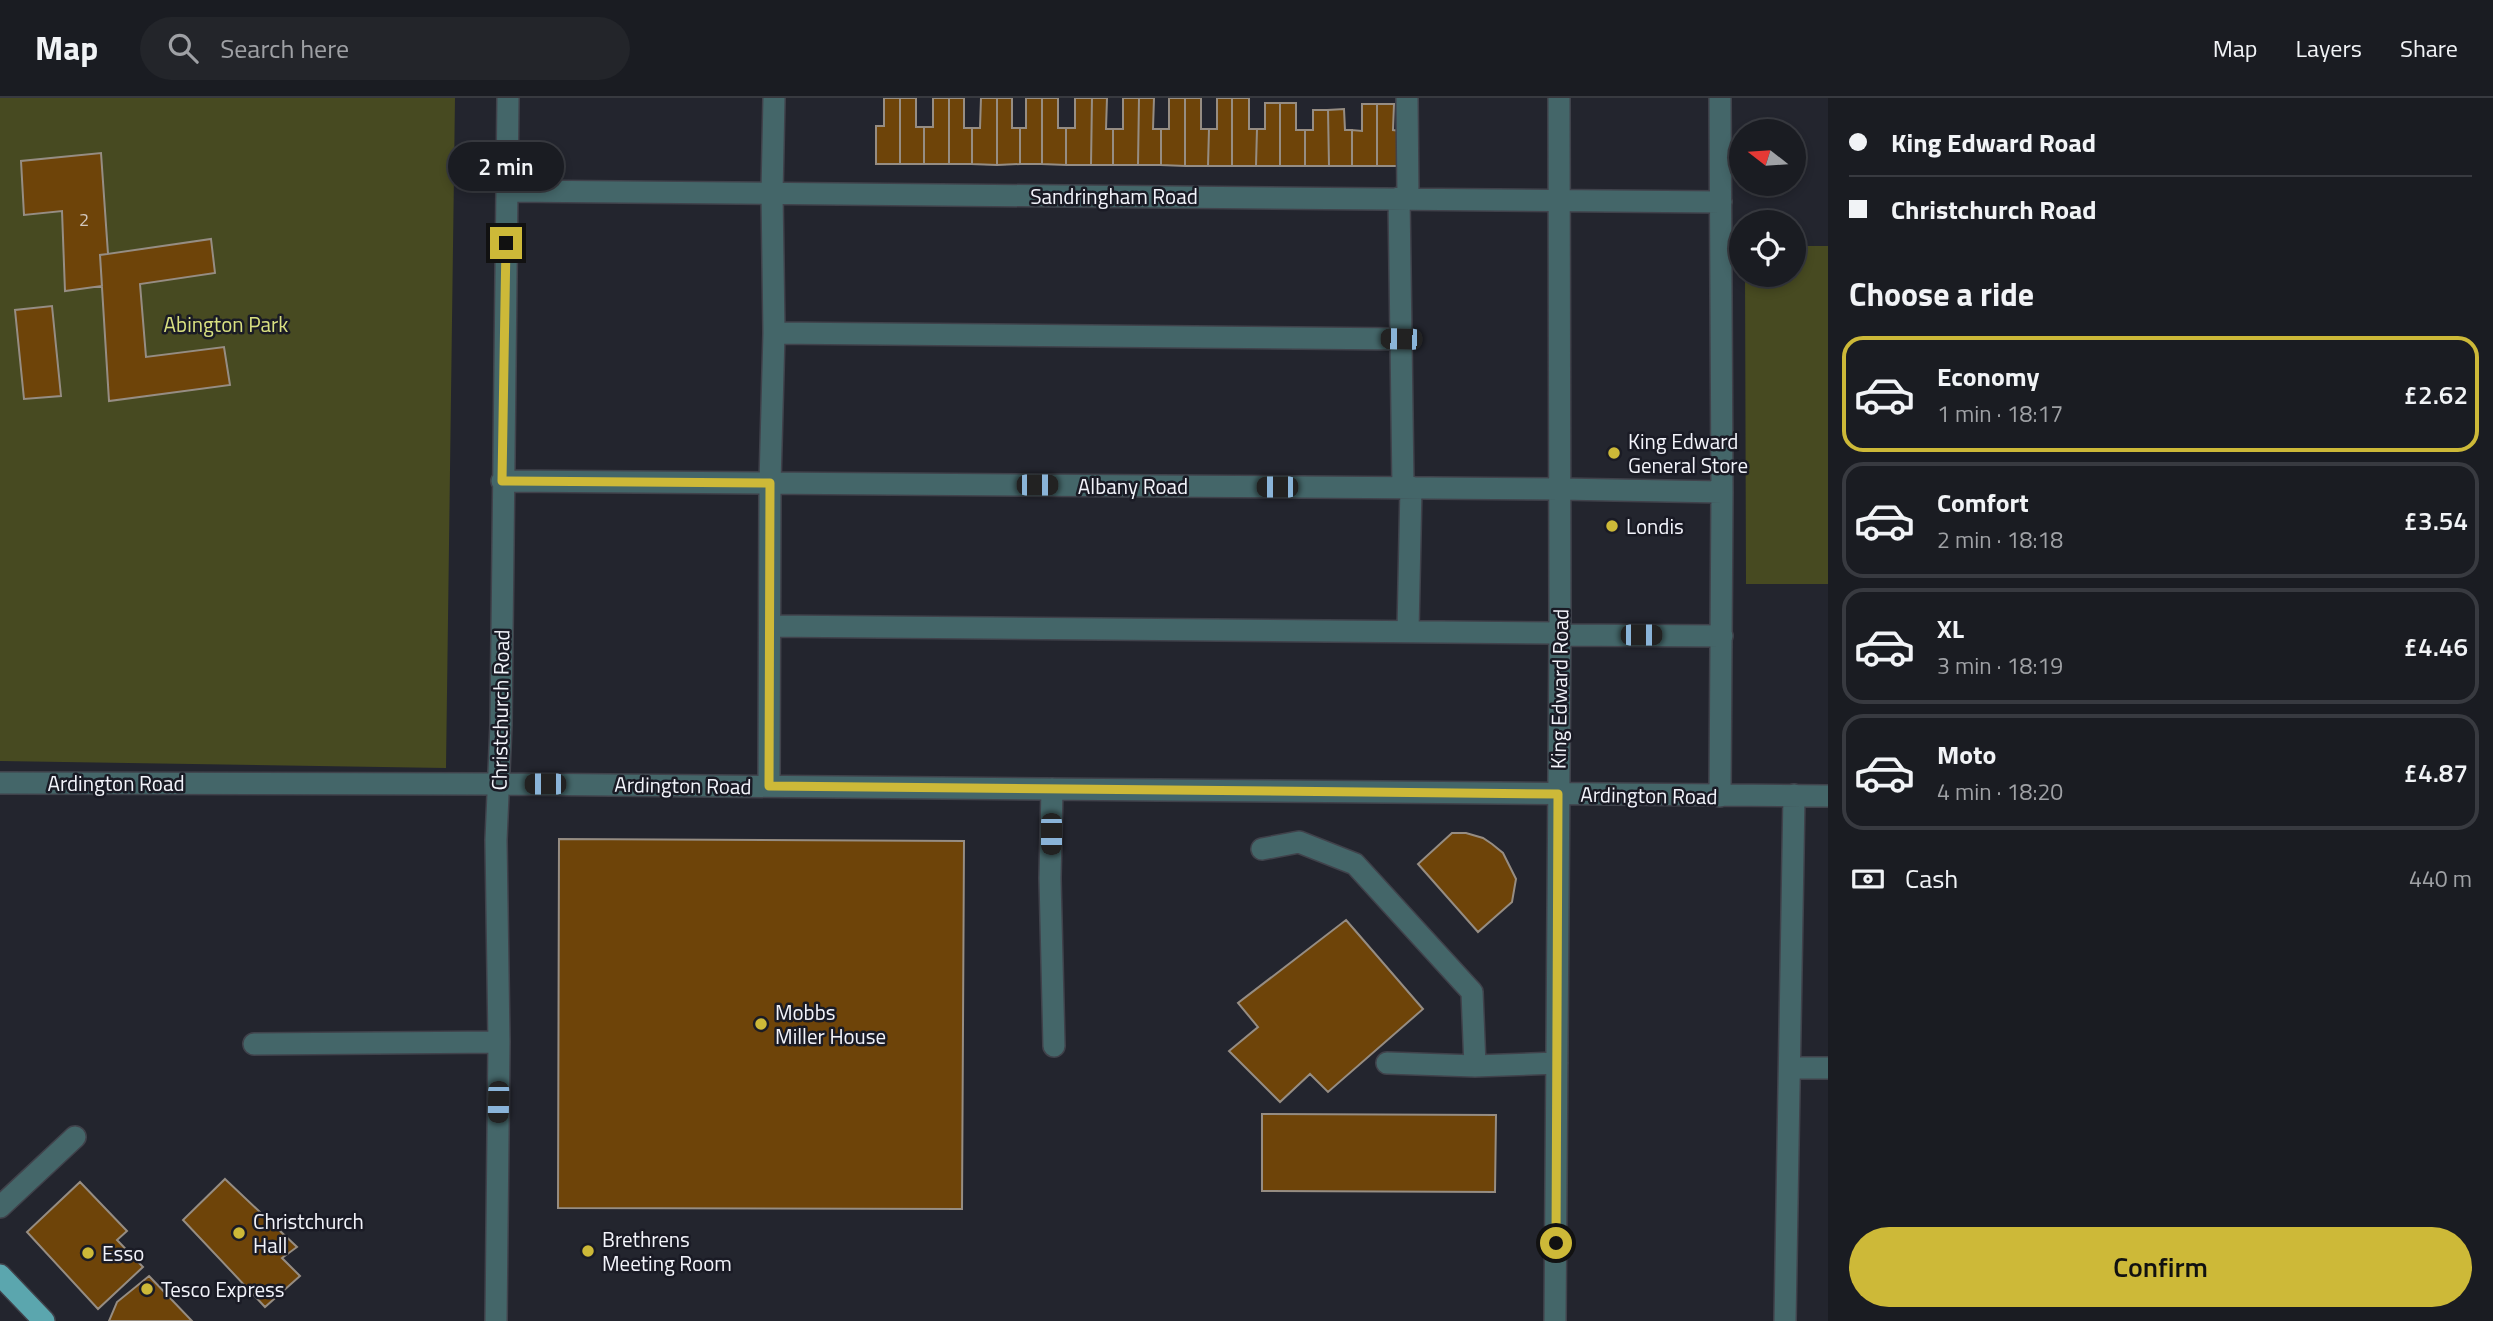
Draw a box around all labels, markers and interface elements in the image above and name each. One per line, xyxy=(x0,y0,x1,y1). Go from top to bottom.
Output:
search box xyxy=(140,17,630,80)
text: Map xyxy=(35,23,98,73)
icon: search xyxy=(164,29,202,67)
text: Search here xyxy=(220,29,349,68)
text: Map xyxy=(2213,30,2258,66)
text: Layers xyxy=(2296,30,2362,66)
text: Share xyxy=(2400,30,2458,66)
north arrow xyxy=(1729,119,1806,196)
map controls xyxy=(1729,119,1806,287)
text: King Edward Road xyxy=(1891,123,2096,162)
callout: 2 min xyxy=(448,142,564,190)
text: 2 min xyxy=(478,149,534,184)
street label: Sandringham Road xyxy=(1030,180,1198,212)
text: Christchurch Road xyxy=(1891,190,2097,229)
house number: 2 xyxy=(79,206,89,233)
button: locate xyxy=(1729,210,1806,287)
route end xyxy=(490,227,522,259)
text: Choose a ride xyxy=(1849,270,2034,318)
park label: Abington Park xyxy=(164,308,288,340)
car xyxy=(1380,328,1423,350)
text: Economy xyxy=(1937,357,2039,396)
icon: car xyxy=(1853,363,1916,426)
text: £2.62 xyxy=(2404,375,2468,414)
text: 1 min · 18:17 xyxy=(1937,396,2063,431)
place label: King Edward General Store xyxy=(1628,425,1748,481)
marker: King Edward General Store xyxy=(1606,445,1622,461)
street label: Albany Road xyxy=(1078,470,1188,502)
car xyxy=(1017,475,1059,496)
car xyxy=(1257,477,1299,498)
text: Comfort xyxy=(1937,483,2029,522)
icon: car xyxy=(1853,489,1916,552)
text: £3.54 xyxy=(2404,501,2468,540)
place label: Londis xyxy=(1626,510,1684,542)
marker: Londis xyxy=(1604,518,1620,534)
text: 2 min · 18:18 xyxy=(1937,522,2063,557)
street label: King Edward Road xyxy=(1542,609,1576,769)
text: XL xyxy=(1937,609,1964,648)
icon: car xyxy=(1853,615,1916,678)
car xyxy=(1621,625,1663,646)
text: £4.46 xyxy=(2404,627,2468,666)
street label: Christchurch Road xyxy=(483,629,517,791)
text: 3 min · 18:19 xyxy=(1937,648,2063,683)
text: Moto xyxy=(1937,735,1996,774)
icon: car xyxy=(1853,741,1916,804)
text: £4.87 xyxy=(2404,753,2468,792)
street label: Ardington Road xyxy=(47,767,185,799)
street label: Ardington Road xyxy=(614,768,752,802)
car xyxy=(525,774,567,795)
text: 4 min · 18:20 xyxy=(1937,774,2063,809)
street label: Ardington Road xyxy=(1580,778,1718,812)
car xyxy=(1041,813,1062,855)
text: Cash xyxy=(1905,859,1958,898)
icon: cash xyxy=(1849,860,1887,898)
text: 440 m xyxy=(2409,861,2472,896)
place label: Mobbs Miller House xyxy=(775,996,886,1052)
marker: Mobbs Miller House xyxy=(753,1016,769,1032)
car xyxy=(488,1081,509,1123)
place label: Christchurch Hall xyxy=(253,1205,364,1261)
place label: Brethrens Meeting Room xyxy=(602,1223,732,1279)
marker: Christchurch Hall xyxy=(231,1225,247,1241)
route start xyxy=(1540,1227,1572,1259)
button: Confirm xyxy=(1849,1227,2472,1307)
place label: Esso xyxy=(102,1237,144,1269)
marker: Brethrens Meeting Room xyxy=(580,1243,596,1259)
marker: Esso xyxy=(80,1245,96,1261)
place label: Tesco Express xyxy=(161,1273,285,1305)
marker: Tesco Express xyxy=(139,1281,155,1297)

